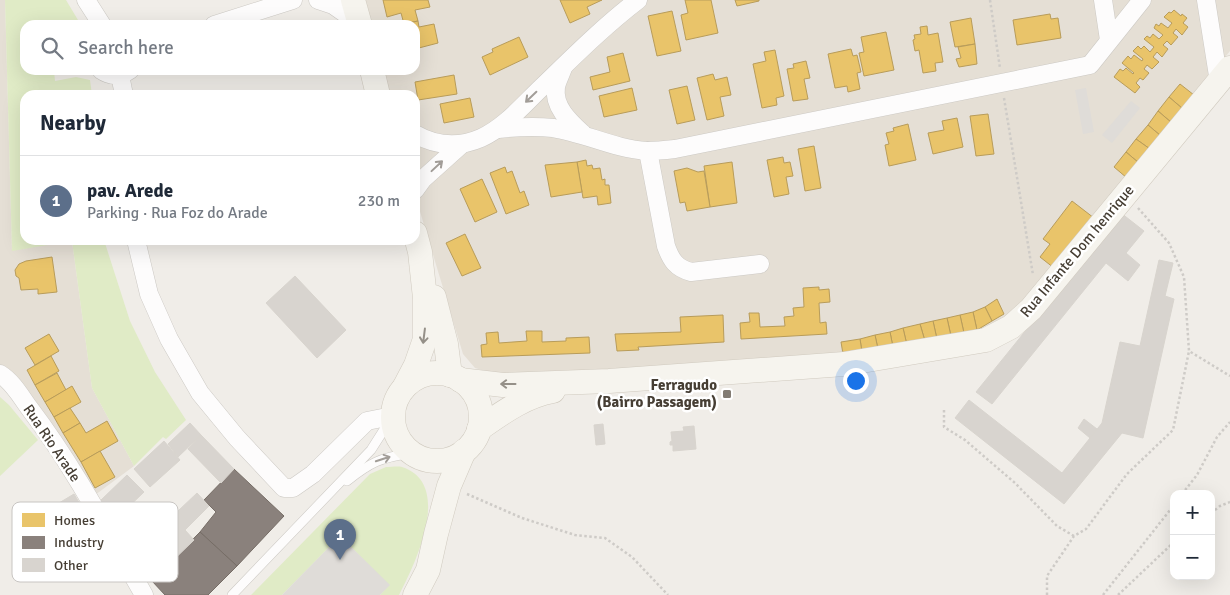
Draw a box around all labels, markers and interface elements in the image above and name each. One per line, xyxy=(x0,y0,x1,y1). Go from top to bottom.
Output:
search box xyxy=(20,20,420,75)
icon: search xyxy=(38,34,66,62)
text: Search here xyxy=(78,36,174,60)
one-way arrow xyxy=(525,91,538,103)
text: Nearby xyxy=(40,110,106,136)
one-way arrow xyxy=(430,160,443,172)
text: pav. Arede xyxy=(87,179,173,203)
street label: Rua Infante Dom henrique xyxy=(1016,181,1138,321)
text: 1 xyxy=(52,191,60,211)
text: 230 m xyxy=(358,191,400,211)
text: Parking · Rua Foz do Arade xyxy=(87,203,268,223)
one-way arrow xyxy=(419,327,429,343)
your location xyxy=(843,368,869,394)
place label: Ferragudo (Bairro Passagem) xyxy=(597,376,717,411)
one-way arrow xyxy=(500,379,516,389)
marker: Ferragudo (Bairro Passagem) xyxy=(721,388,733,400)
street label: Rua Rio Arade xyxy=(19,401,85,485)
one-way arrow xyxy=(375,453,391,463)
map controls xyxy=(1170,490,1215,580)
button: + xyxy=(1170,490,1215,535)
legend xyxy=(12,502,178,582)
text: Homes xyxy=(54,512,95,529)
pin: 1 xyxy=(324,519,356,560)
text: Industry xyxy=(54,534,104,551)
button: − xyxy=(1170,535,1215,580)
text: Other xyxy=(54,557,89,574)

